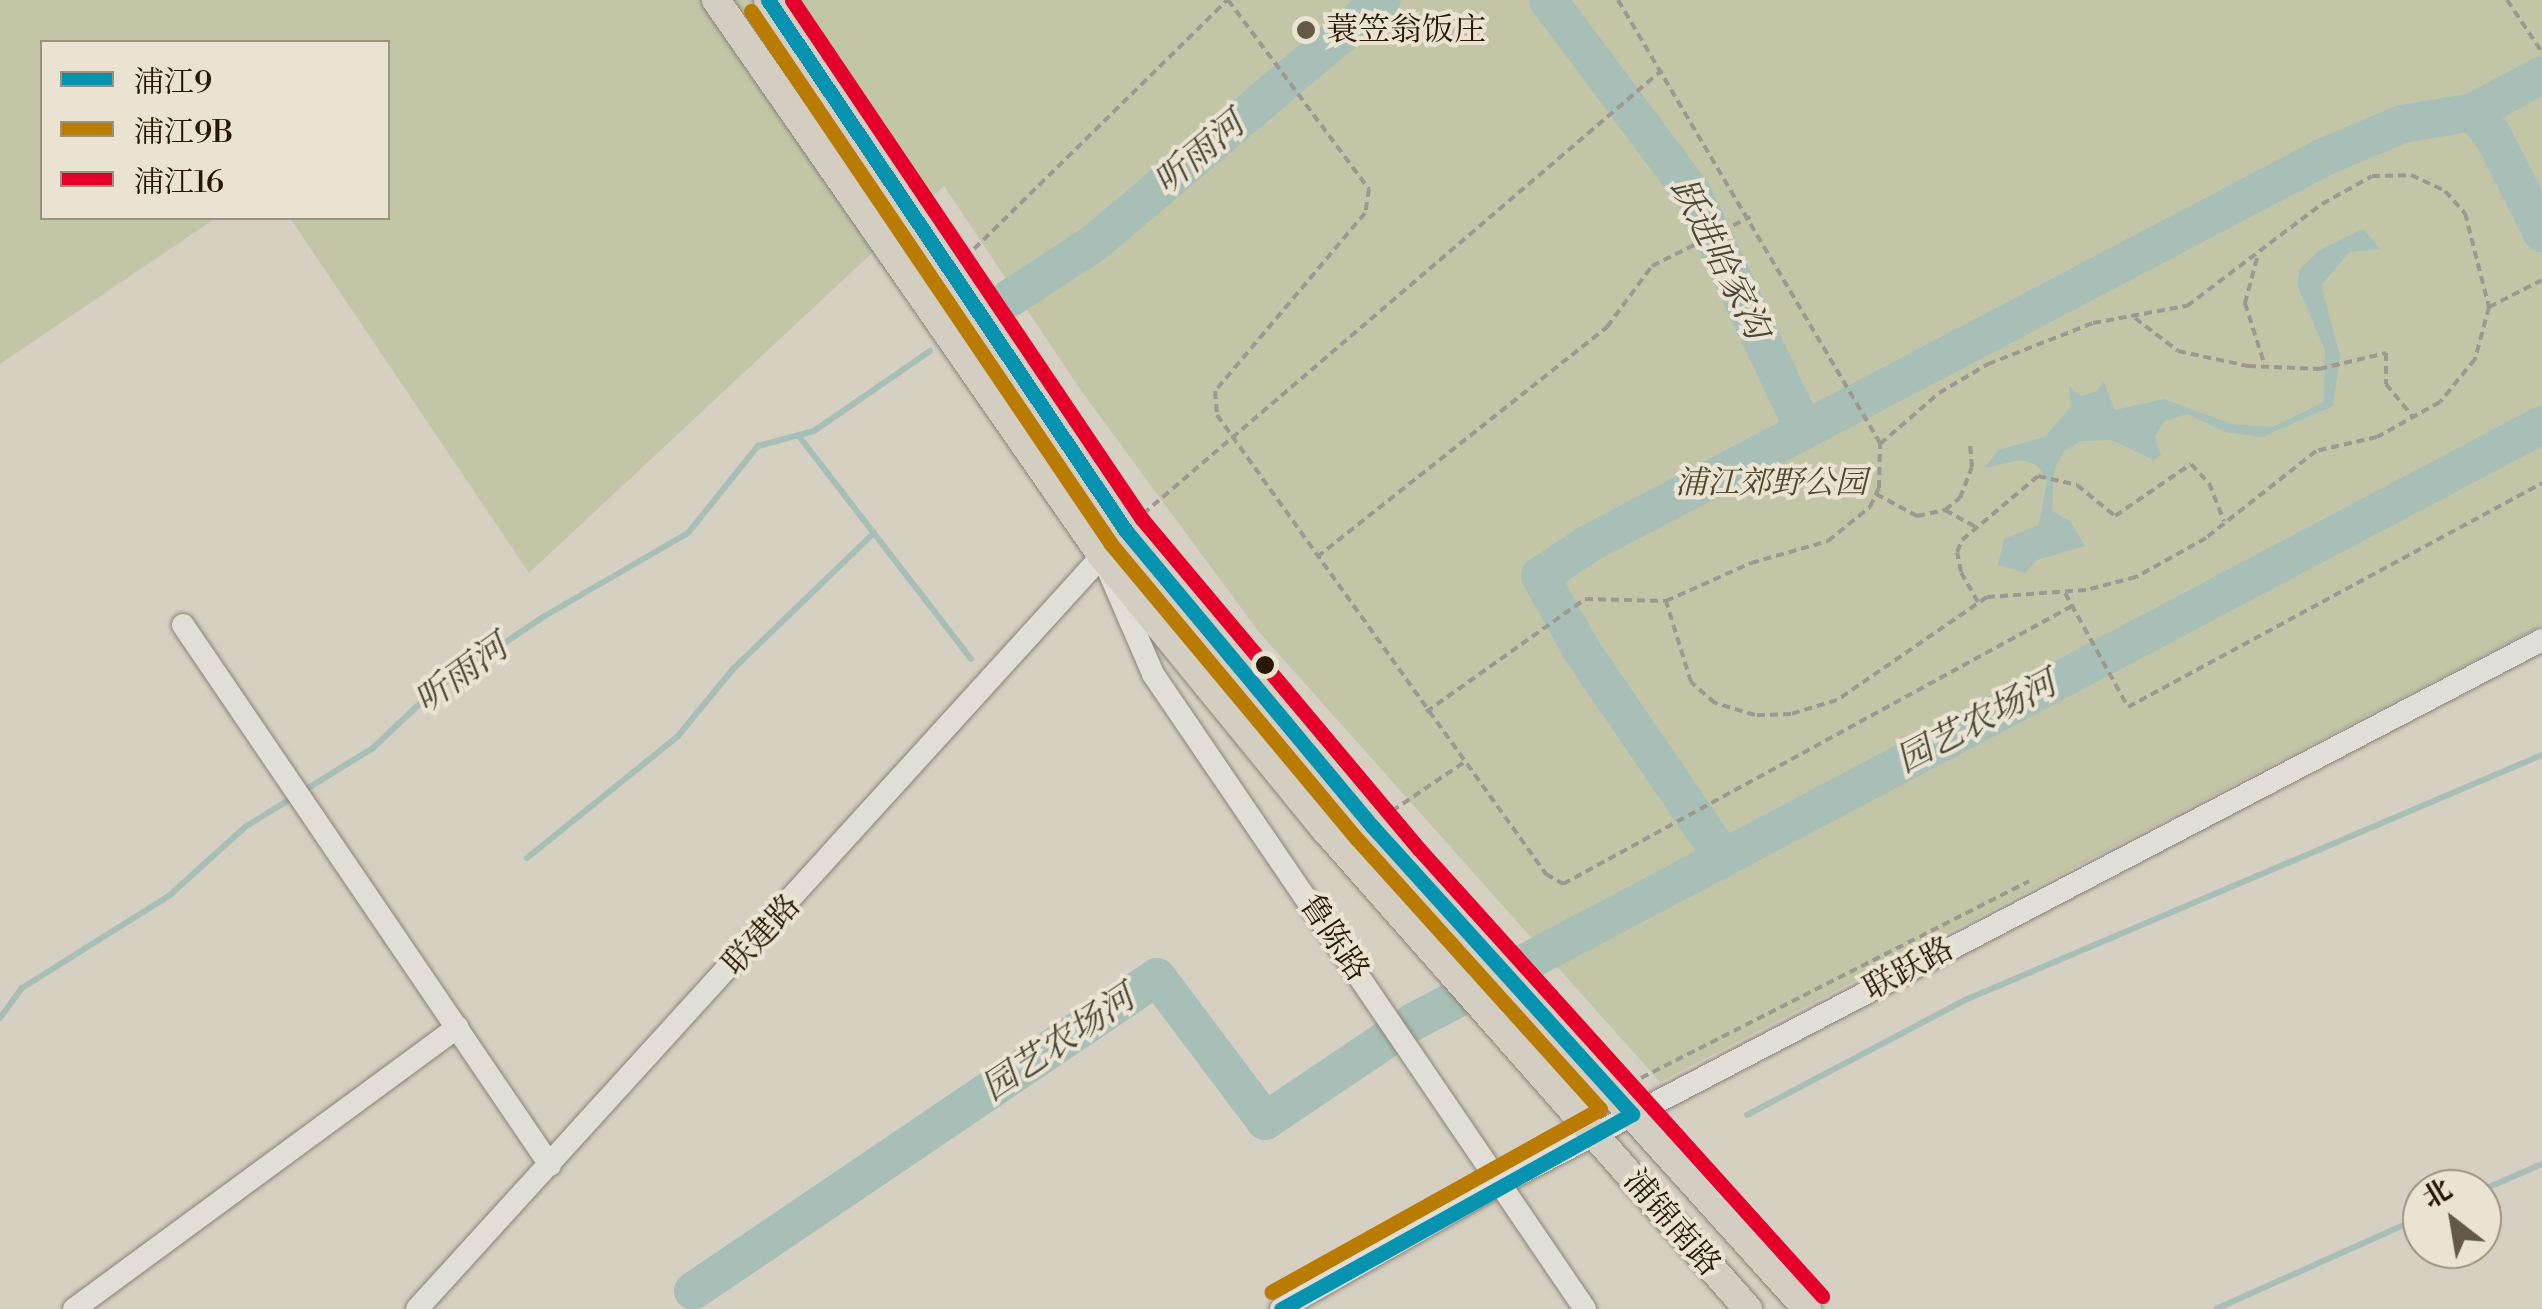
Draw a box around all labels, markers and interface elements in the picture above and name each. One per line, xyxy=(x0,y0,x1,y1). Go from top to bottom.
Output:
place label: 蓑笠翁饭庄 xyxy=(1326,11,1486,49)
marker: 蓑笠翁饭庄 xyxy=(1295,19,1317,41)
legend xyxy=(40,40,390,220)
text: 浦江9 xyxy=(134,64,212,102)
water label: 听雨河 xyxy=(1146,104,1254,204)
text: 浦江9B xyxy=(134,114,233,152)
text: 浦江16 xyxy=(134,164,224,202)
water label: 跃进哈家沟 xyxy=(1661,172,1777,346)
park label: 浦江郊野公园 xyxy=(1675,464,1867,502)
water label: 听雨河 xyxy=(407,627,517,723)
unlabelled marker xyxy=(1255,655,1275,675)
water label: 园艺农场河 xyxy=(1890,663,2064,783)
street label: 联建路 xyxy=(715,887,809,983)
street label: 鲁陈路 xyxy=(1291,887,1377,989)
street label: 联跃路 xyxy=(1858,930,1960,1008)
water label: 园艺农场河 xyxy=(975,978,1143,1110)
street label: 浦锦南路 xyxy=(1616,1162,1728,1284)
north arrow xyxy=(2402,1169,2502,1269)
text: 北 xyxy=(2416,1172,2458,1217)

